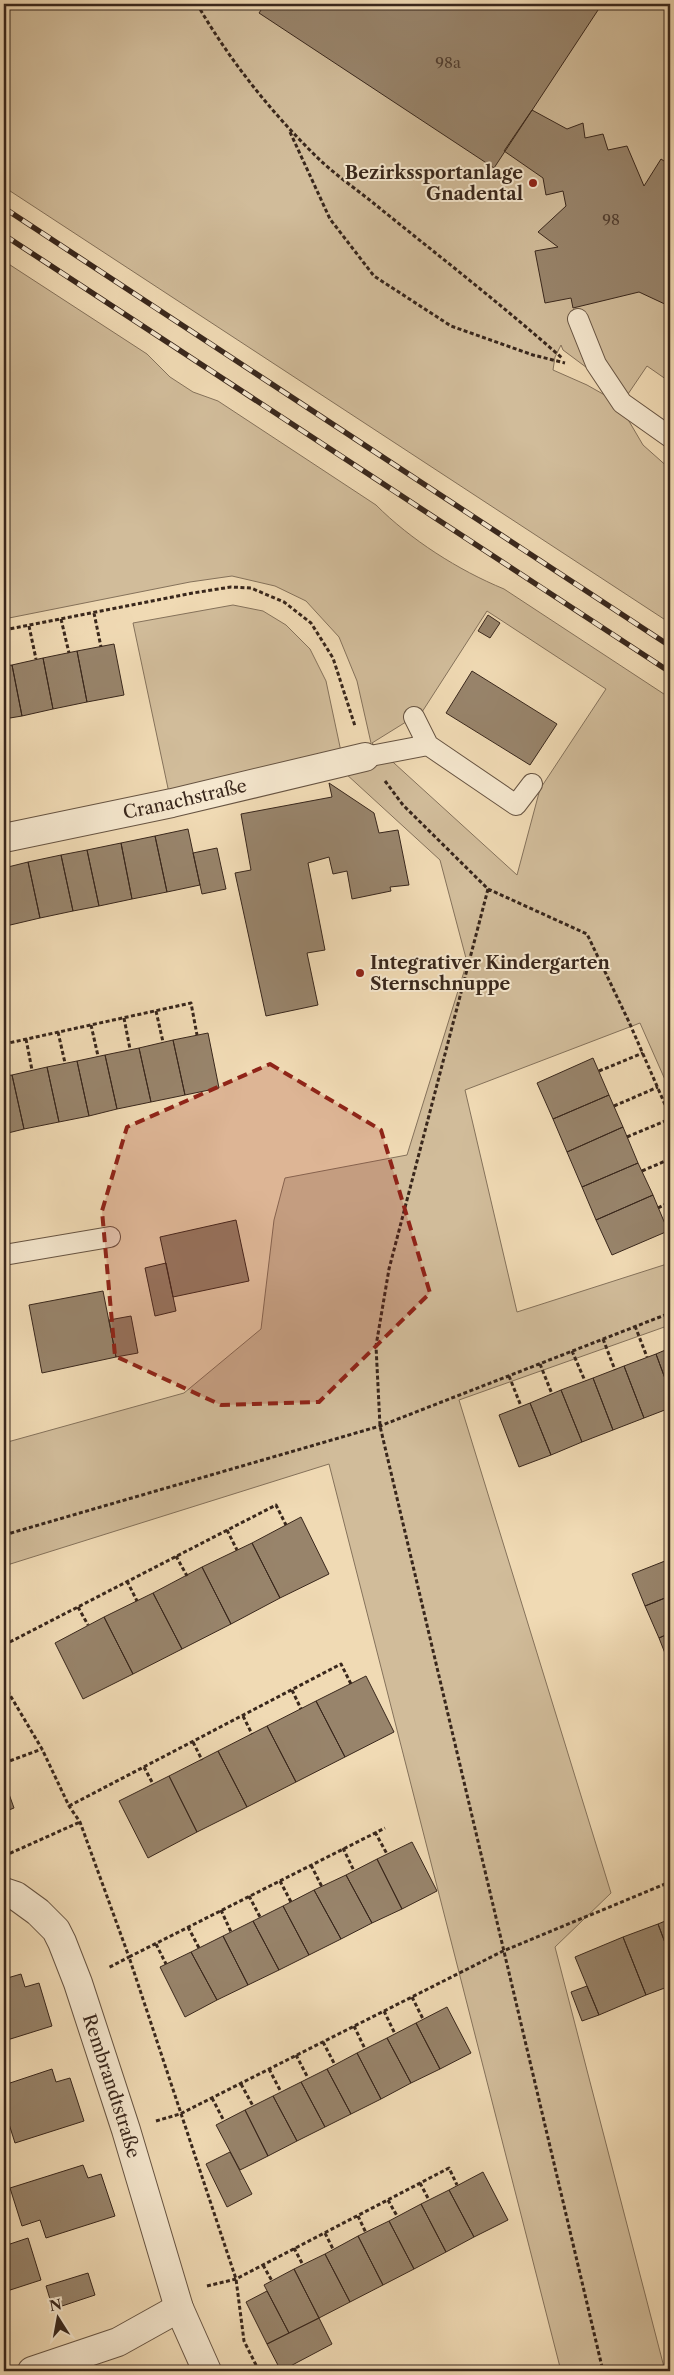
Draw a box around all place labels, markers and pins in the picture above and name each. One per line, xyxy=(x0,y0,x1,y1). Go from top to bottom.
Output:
place label: Bezirkssportanlage Gnadental xyxy=(345,162,523,205)
marker: Bezirkssportanlage Gnadental xyxy=(527,177,539,189)
place label: Integrativer Kindergarten Sternschnuppe xyxy=(370,952,610,995)
marker: Integrativer Kindergarten Sternschnuppe xyxy=(354,967,366,979)

